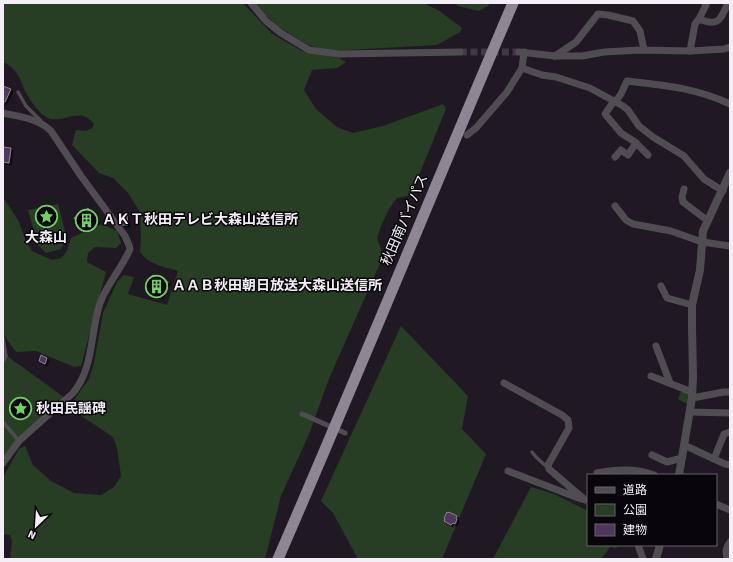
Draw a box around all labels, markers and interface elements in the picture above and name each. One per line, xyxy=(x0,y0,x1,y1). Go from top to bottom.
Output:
street label: 秋田南バイパス xyxy=(377,171,433,269)
place icon: 大森山 xyxy=(33,203,59,229)
building icon: ＡＫＴ秋田テレビ大森山送信所 xyxy=(73,207,99,233)
place label: ＡＫＴ秋田テレビ大森山送信所 xyxy=(102,210,298,230)
place label: 大森山 xyxy=(25,228,67,248)
building icon: ＡＡＢ秋田朝日放送大森山送信所 xyxy=(144,273,170,299)
place label: ＡＡＢ秋田朝日放送大森山送信所 xyxy=(172,276,382,296)
place icon: 秋田民謡碑 xyxy=(8,396,34,422)
place label: 秋田民謡碑 xyxy=(36,399,106,419)
legend xyxy=(587,474,717,546)
text: 道路 xyxy=(623,482,647,499)
text: 公園 xyxy=(623,502,647,519)
north arrow xyxy=(16,506,56,546)
text: 建物 xyxy=(623,522,647,539)
text: N xyxy=(25,526,38,543)

